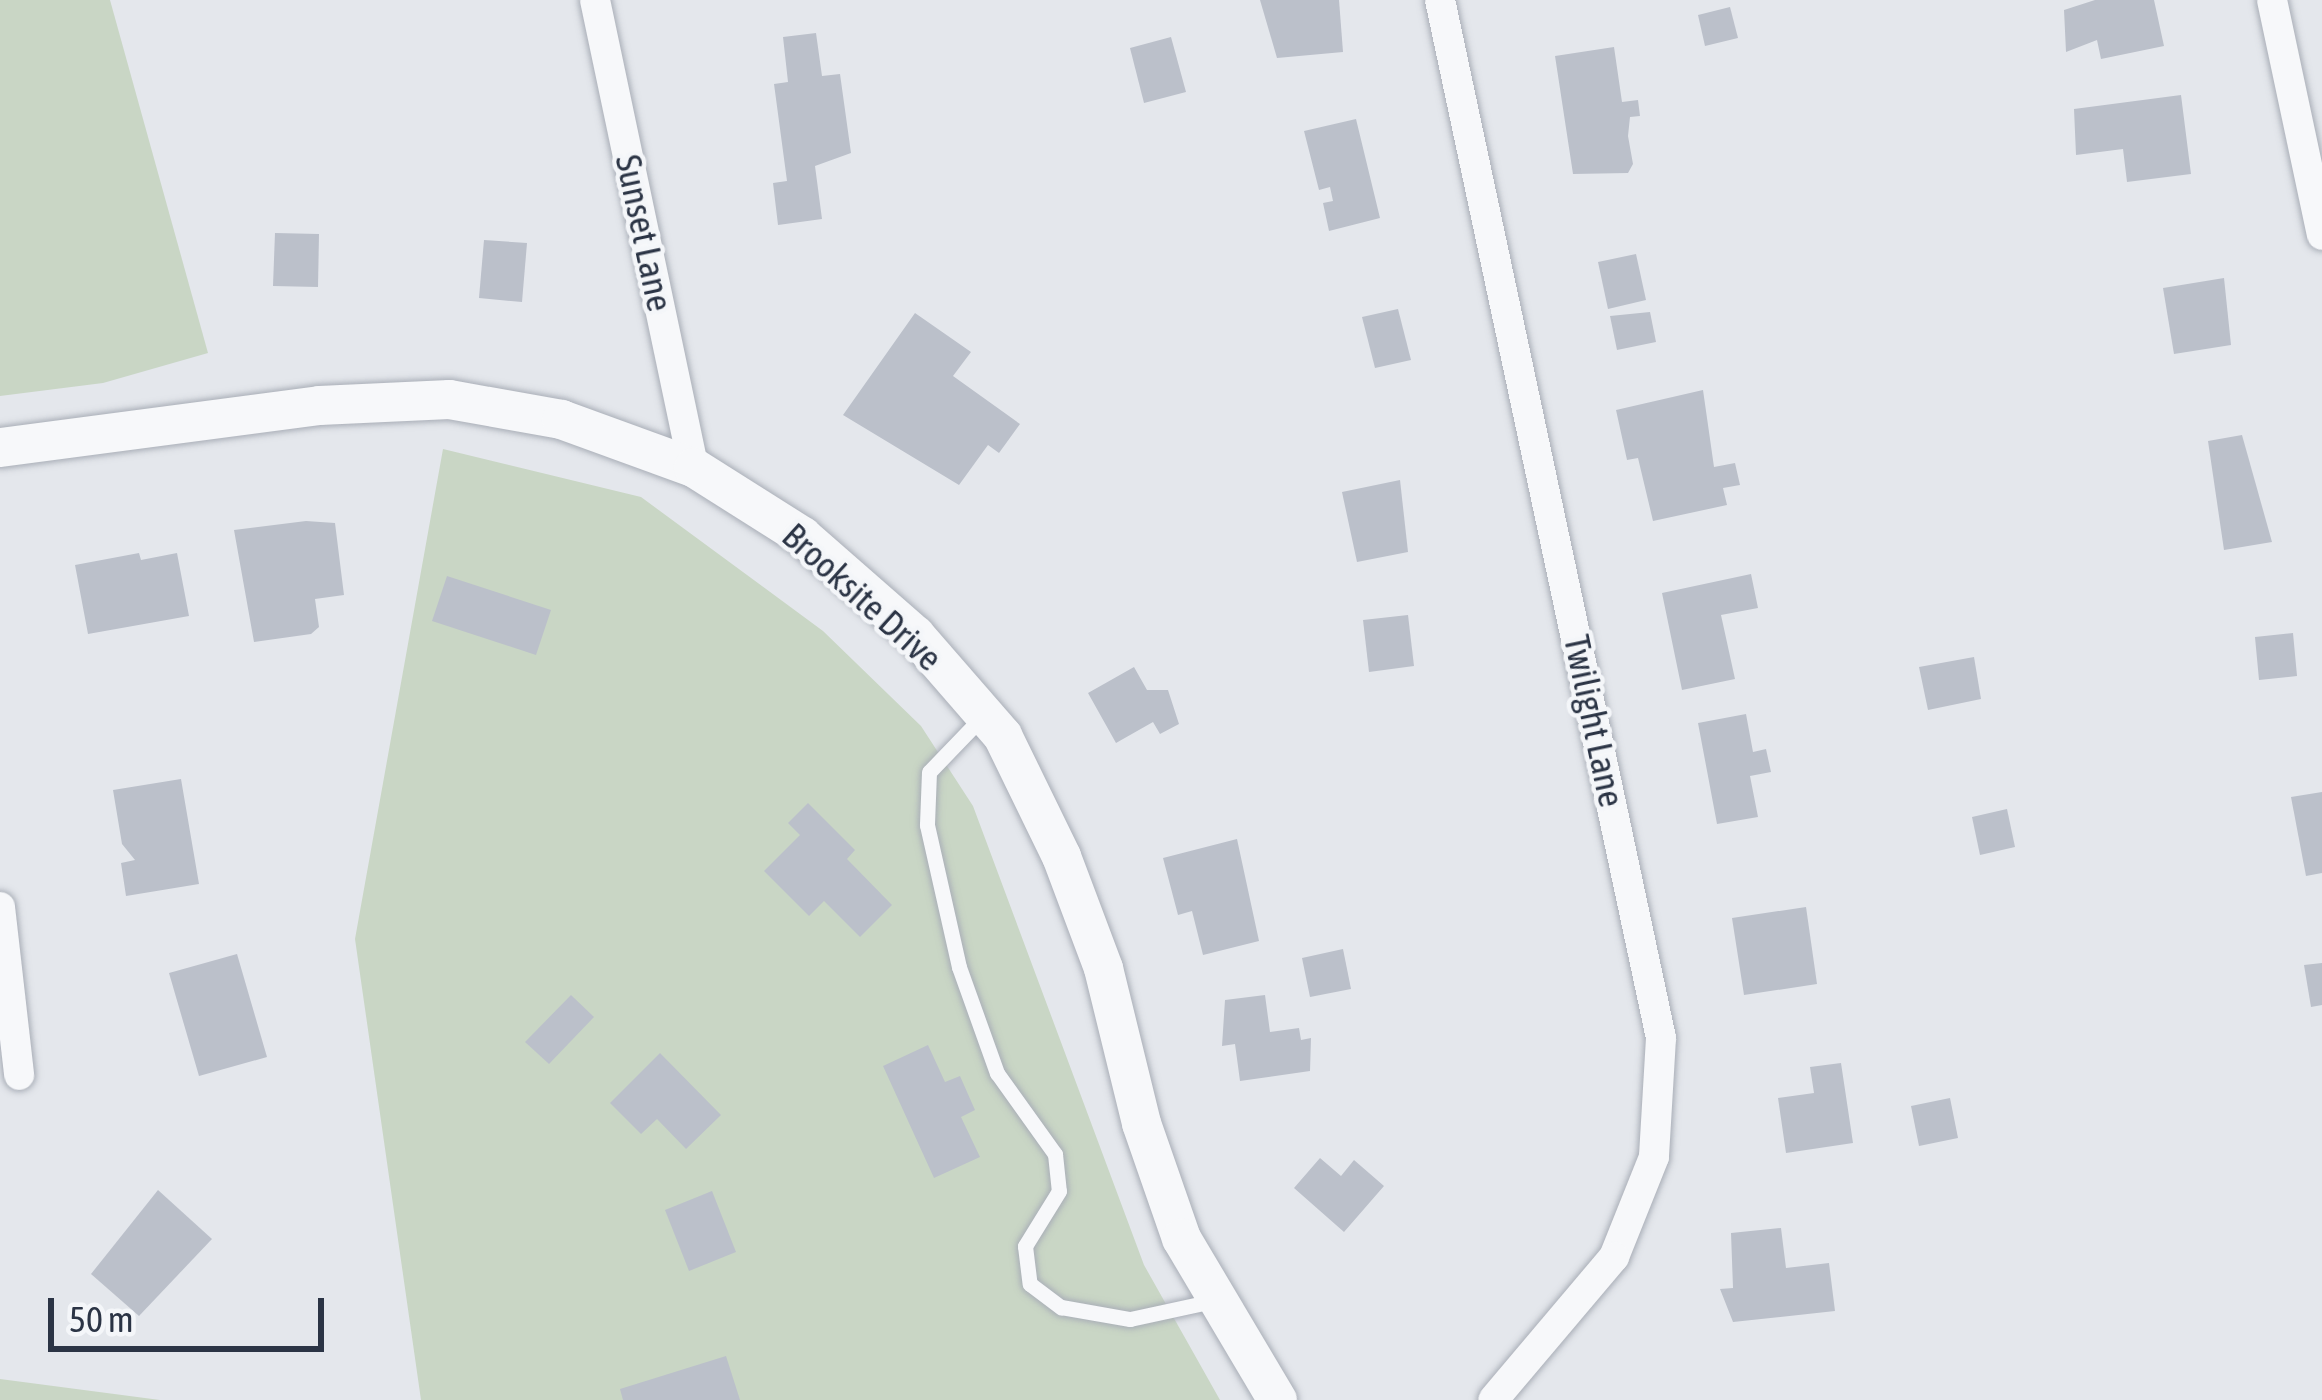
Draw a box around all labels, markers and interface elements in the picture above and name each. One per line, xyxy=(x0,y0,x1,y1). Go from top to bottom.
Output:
street label: Sunset Lane xyxy=(606,151,682,315)
street label: Brooksite Drive xyxy=(773,514,951,680)
street label: Twilight Lane xyxy=(1555,631,1633,811)
scale bar xyxy=(54,1274,330,1348)
text: 50 m xyxy=(69,1298,134,1340)

